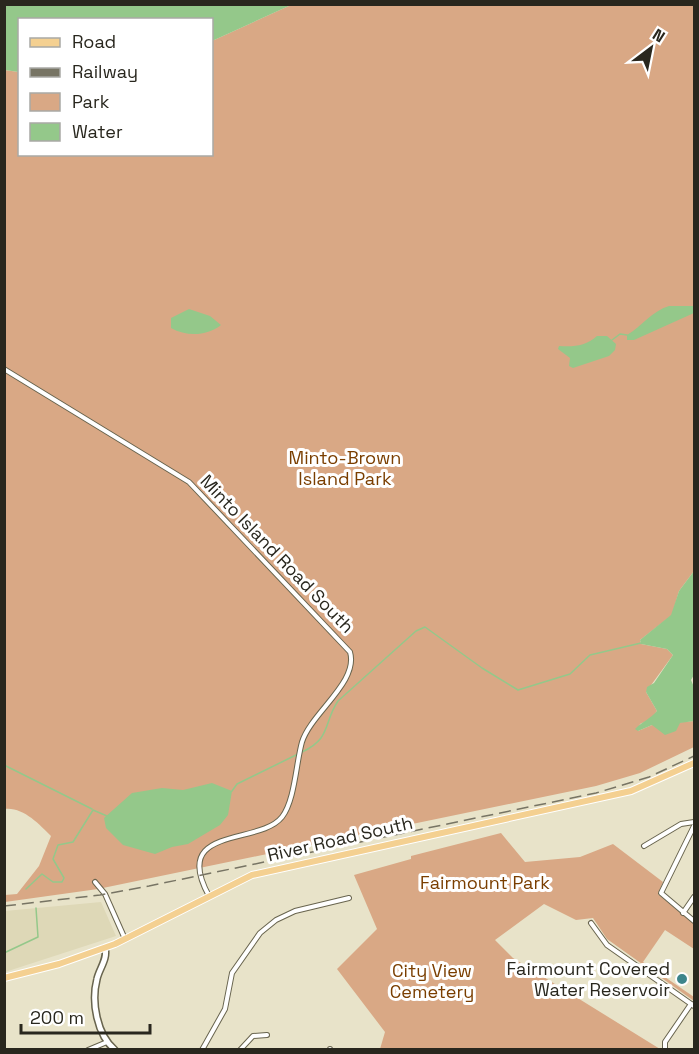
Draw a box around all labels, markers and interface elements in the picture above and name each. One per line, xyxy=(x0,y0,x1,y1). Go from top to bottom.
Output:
legend xyxy=(18,18,213,156)
north arrow xyxy=(621,18,681,78)
text: N xyxy=(649,24,669,47)
text: Road xyxy=(72,30,116,53)
text: Railway xyxy=(72,60,138,83)
text: Park xyxy=(72,90,110,113)
text: Water xyxy=(72,120,123,143)
park label: Minto-Brown Island Park xyxy=(289,446,401,490)
street label: Minto Island Road South xyxy=(196,470,359,638)
street label: River Road South xyxy=(265,811,415,866)
park label: Fairmount Park xyxy=(420,871,550,894)
place label: Fairmount Covered Water Reservoir xyxy=(507,957,670,1001)
park label: City View Cemetery xyxy=(390,959,474,1003)
marker: Fairmount Covered Water Reservoir xyxy=(675,972,689,986)
scale bar xyxy=(21,997,150,1035)
text: 200 m xyxy=(30,1006,84,1029)

